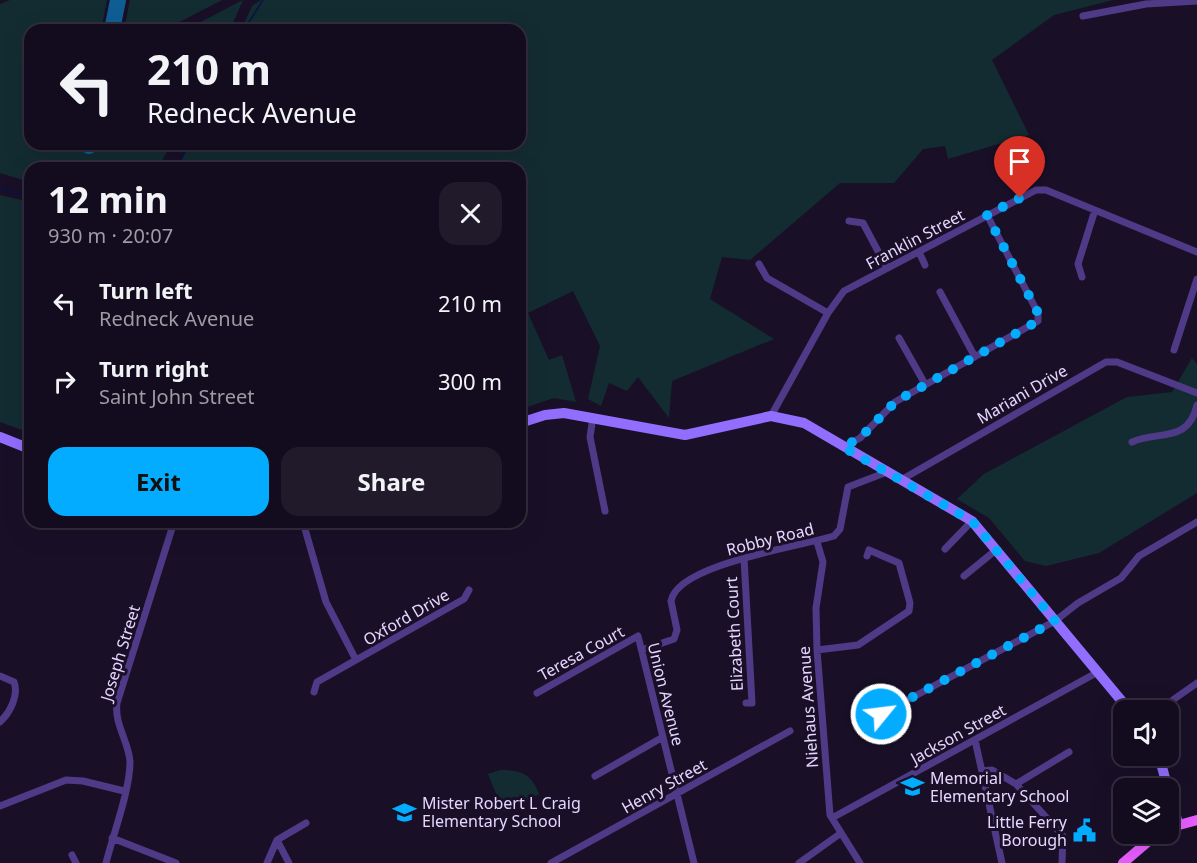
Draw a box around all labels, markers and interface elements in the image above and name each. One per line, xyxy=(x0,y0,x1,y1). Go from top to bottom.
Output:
text: 210 m xyxy=(147,40,271,97)
icon: left xyxy=(48,48,126,126)
text: Redneck Avenue xyxy=(147,94,357,131)
pin xyxy=(994,136,1045,198)
icon: arrive xyxy=(1003,145,1036,178)
text: 12 min xyxy=(48,175,168,224)
button: close xyxy=(439,182,502,245)
street label: Franklin Street xyxy=(862,204,968,274)
text: 930 m · 20:07 xyxy=(48,222,173,249)
text: Turn left xyxy=(99,275,193,305)
icon: left xyxy=(48,287,81,320)
text: 210 m xyxy=(438,288,502,318)
text: Redneck Avenue xyxy=(99,305,254,332)
text: Turn right xyxy=(99,353,209,383)
street label: Mariani Drive xyxy=(973,359,1071,429)
icon: right xyxy=(48,365,81,398)
text: 300 m xyxy=(438,366,502,396)
text: Saint John Street xyxy=(99,383,254,410)
button: Exit xyxy=(48,447,269,516)
button: Share xyxy=(281,447,502,516)
street label: Robby Road xyxy=(724,517,816,561)
street label: Elizabeth Court xyxy=(720,576,748,692)
street label: Oxford Drive xyxy=(359,583,453,651)
street label: Joseph Street xyxy=(94,602,145,706)
street label: Teresa Court xyxy=(534,620,628,686)
street label: Union Avenue xyxy=(643,640,689,748)
street label: Niehaus Avenue xyxy=(793,645,823,769)
position arrow xyxy=(849,682,913,746)
street label: Jackson Street xyxy=(905,699,1010,770)
map controls xyxy=(1113,700,1179,844)
button: sound xyxy=(1113,700,1179,766)
street label: Henry Street xyxy=(617,753,711,818)
place label: Memorial Elementary School xyxy=(930,767,1069,807)
school or university icon: Memorial Elementary School xyxy=(899,774,925,800)
button: layers xyxy=(1113,778,1179,844)
place label: Mister Robert L Craig Elementary School xyxy=(422,792,581,832)
school or university icon: Mister Robert L Craig Elementary School xyxy=(391,799,417,825)
place label: Little Ferry Borough xyxy=(987,811,1068,851)
public building icon: Little Ferry Borough xyxy=(1072,818,1098,844)

